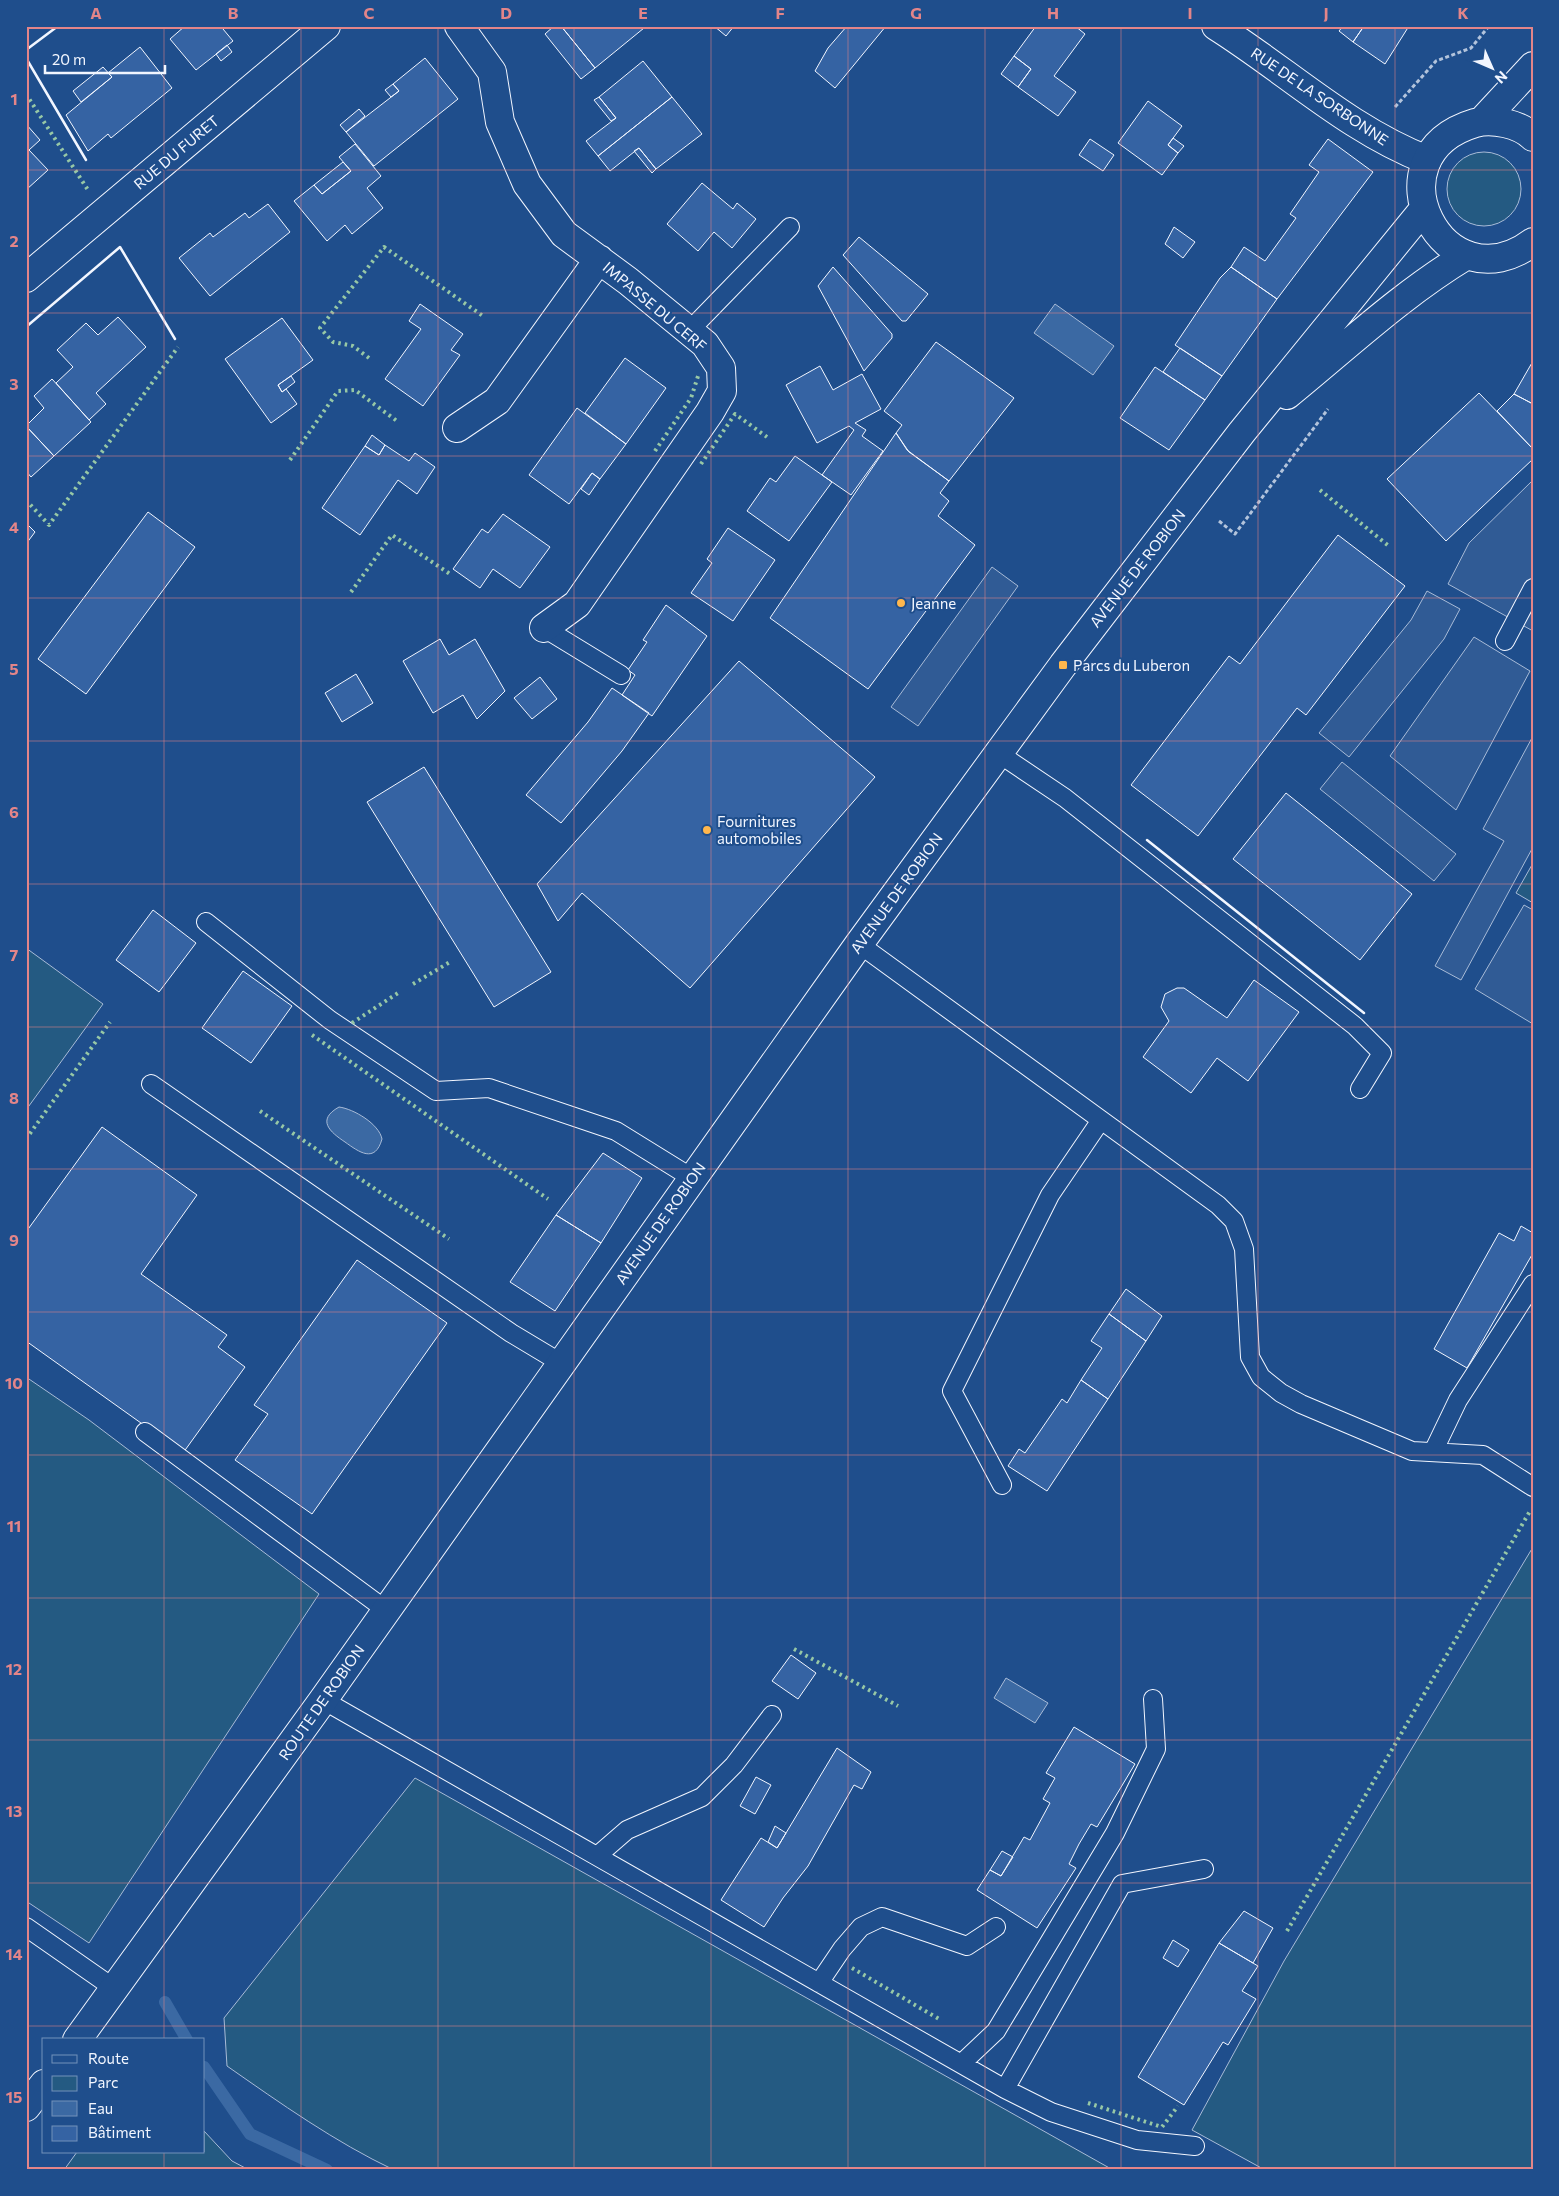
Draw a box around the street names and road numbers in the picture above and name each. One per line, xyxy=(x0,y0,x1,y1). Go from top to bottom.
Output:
street label: RUE DE LA SORBONNE xyxy=(1248,43,1392,149)
street label: RUE DU FURET xyxy=(130,111,222,193)
street label: IMPASSE DU CERF xyxy=(600,257,710,355)
street label: AVENUE DE ROBION xyxy=(1085,505,1189,631)
street label: AVENUE DE ROBION xyxy=(846,829,946,957)
street label: AVENUE DE ROBION xyxy=(611,1159,709,1287)
street label: ROUTE DE ROBION xyxy=(274,1641,368,1763)

